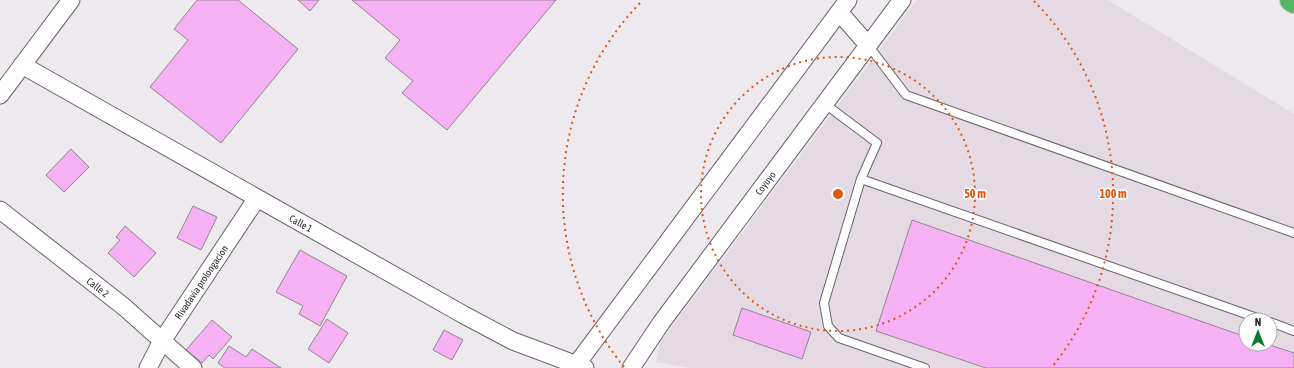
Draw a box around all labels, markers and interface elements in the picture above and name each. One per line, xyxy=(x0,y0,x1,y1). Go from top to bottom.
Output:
street label: Coyuyo xyxy=(753,169,778,197)
centre of rings xyxy=(831,187,845,201)
text: 50 m xyxy=(964,187,986,201)
text: 100 m xyxy=(1099,187,1127,201)
street label: Calle 1 xyxy=(287,213,315,234)
street label: Rivadavia prolongacion xyxy=(173,243,230,321)
street label: Calle 2 xyxy=(84,275,111,300)
north arrow xyxy=(1238,312,1278,352)
text: N xyxy=(1255,316,1261,328)

